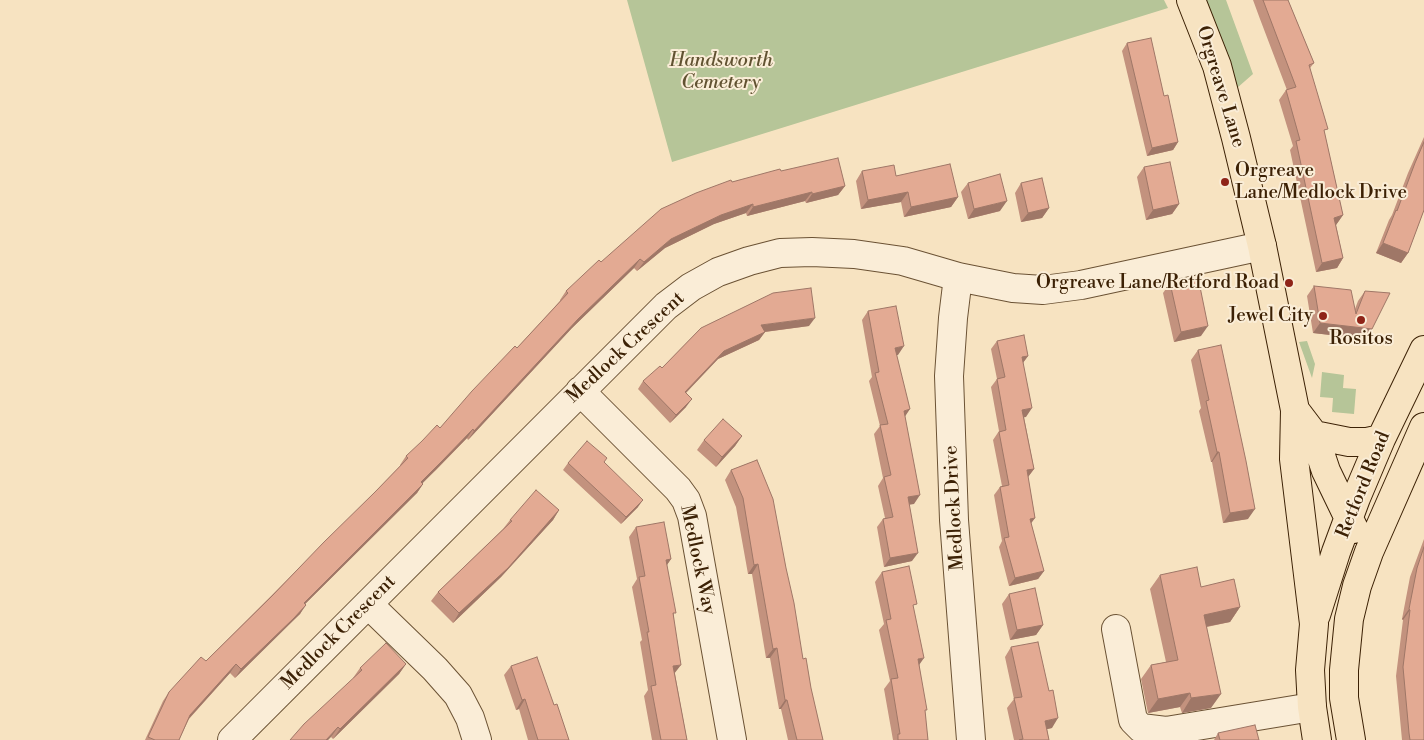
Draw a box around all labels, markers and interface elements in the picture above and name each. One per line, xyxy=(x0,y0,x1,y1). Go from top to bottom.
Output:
street label: Orgreave Lane xyxy=(1191,23,1249,151)
park label: Handsworth Cemetery xyxy=(669,50,773,94)
place label: Orgreave Lane/Medlock Drive xyxy=(1235,160,1407,204)
marker: Orgreave Lane/Medlock Drive xyxy=(1219,176,1231,188)
place label: Orgreave Lane/Retford Road xyxy=(1036,272,1279,294)
marker: Orgreave Lane/Retford Road xyxy=(1283,277,1295,289)
street label: Medlock Crescent xyxy=(562,287,690,409)
place label: Jewel City xyxy=(1228,305,1313,327)
marker: Jewel City xyxy=(1317,310,1329,322)
marker: Rositos xyxy=(1355,314,1367,326)
place label: Rositos xyxy=(1329,328,1393,350)
street label: Retford Road xyxy=(1332,428,1396,542)
street label: Medlock Drive xyxy=(940,445,970,571)
street label: Medlock Way xyxy=(674,503,720,617)
street label: Medlock Crescent xyxy=(277,571,401,695)

